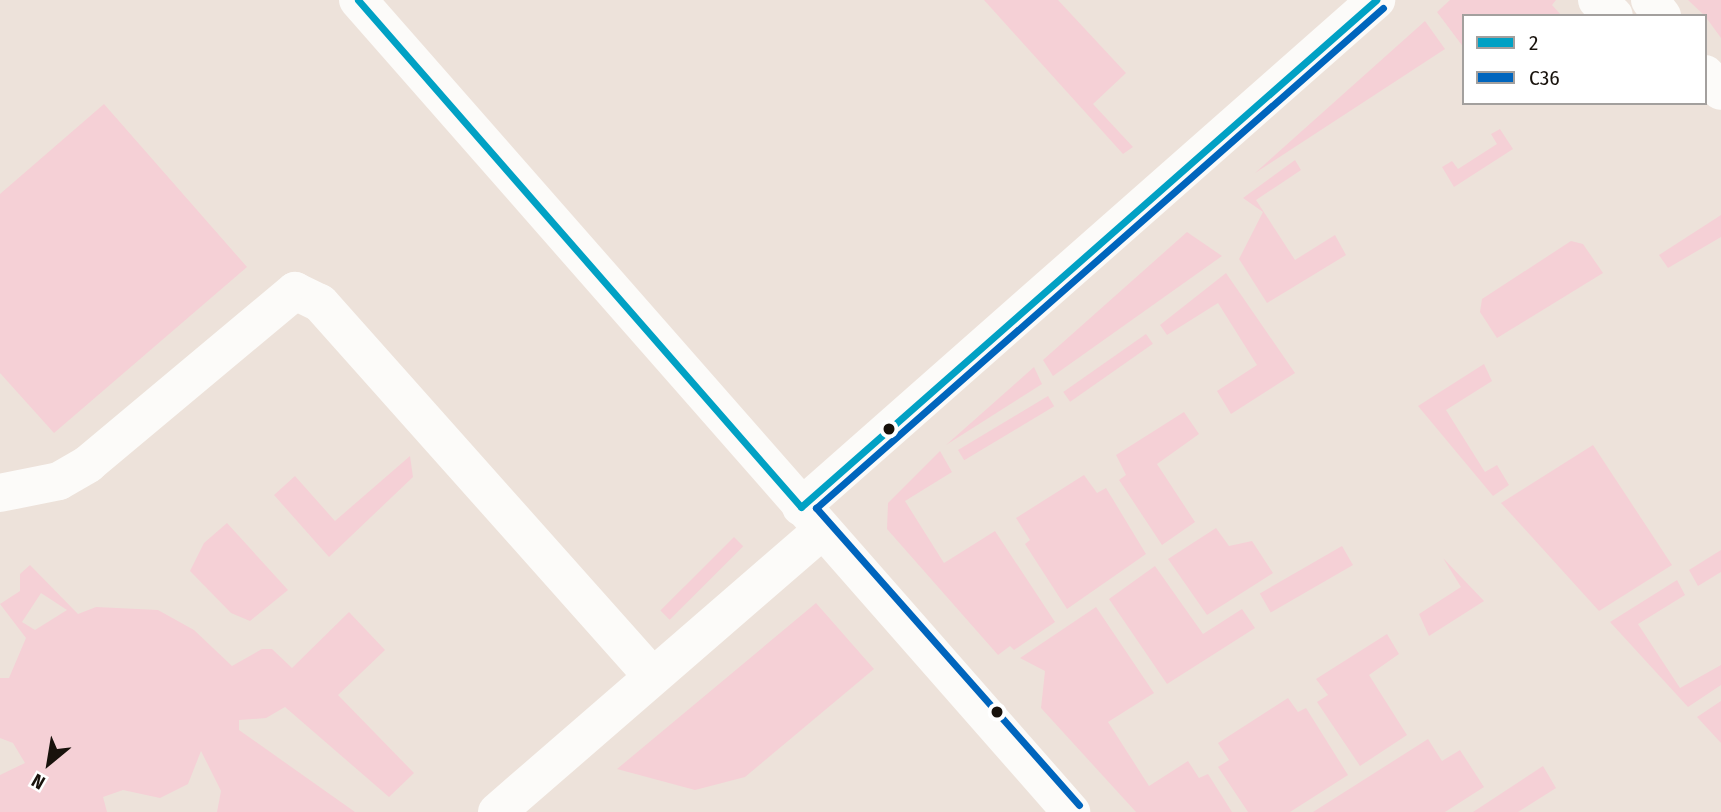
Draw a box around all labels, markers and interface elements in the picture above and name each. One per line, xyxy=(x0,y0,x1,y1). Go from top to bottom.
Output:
legend xyxy=(1462,14,1707,105)
text: 2 xyxy=(1529,30,1538,56)
text: C36 xyxy=(1529,65,1560,91)
unlabelled marker xyxy=(882,422,896,436)
unlabelled marker xyxy=(990,705,1004,719)
north arrow xyxy=(14,728,84,798)
text: N xyxy=(28,769,49,794)

